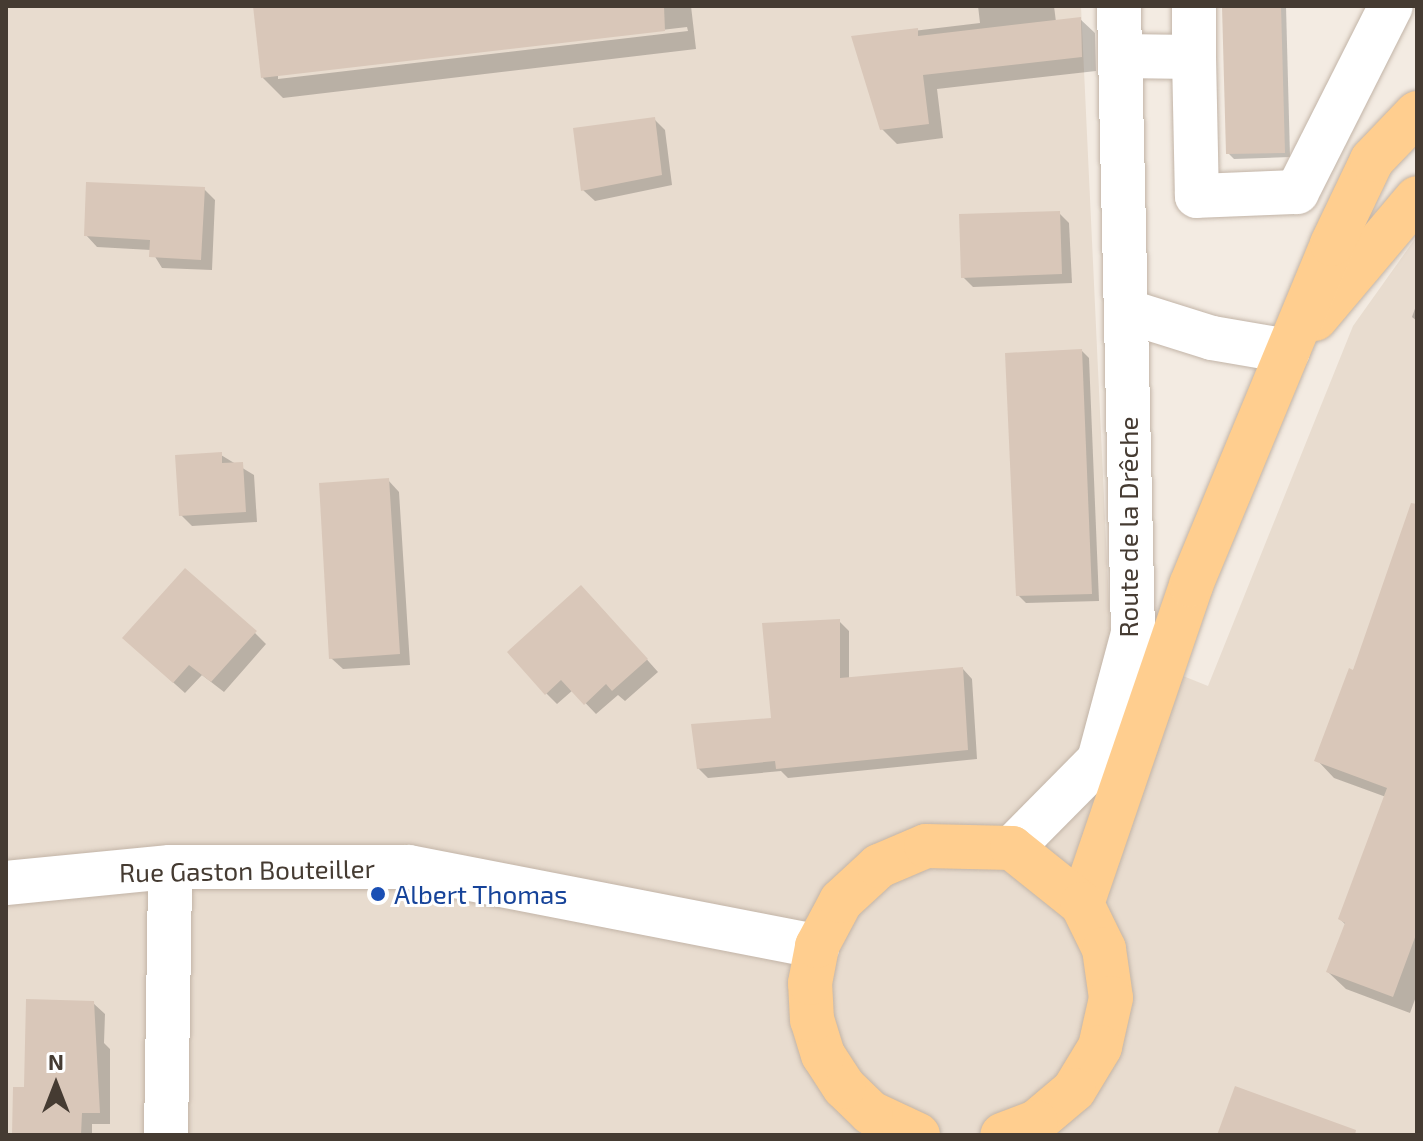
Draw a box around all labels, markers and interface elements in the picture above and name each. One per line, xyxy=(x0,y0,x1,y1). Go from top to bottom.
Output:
street label: Route de la Drêche xyxy=(1112,417,1144,637)
street label: Rue Gaston Bouteiller xyxy=(119,852,375,888)
place label: Albert Thomas xyxy=(394,878,568,910)
marker: Albert Thomas xyxy=(369,885,387,903)
north arrow xyxy=(16,1045,96,1125)
text: N xyxy=(48,1048,64,1074)

